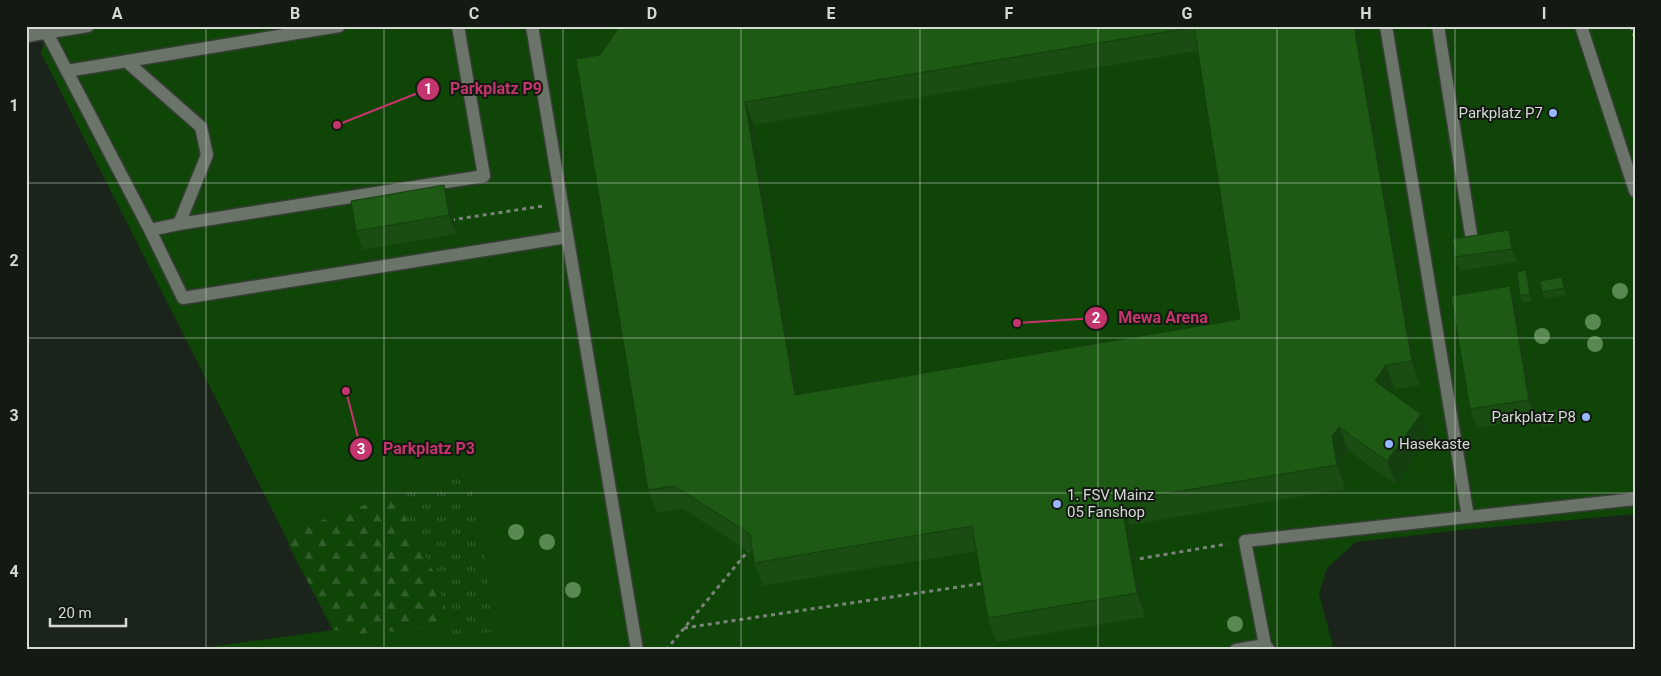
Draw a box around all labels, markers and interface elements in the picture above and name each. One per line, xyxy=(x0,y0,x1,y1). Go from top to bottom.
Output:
text: A xyxy=(112,4,123,23)
text: B xyxy=(290,4,300,23)
text: C xyxy=(469,4,479,23)
text: D xyxy=(647,4,657,23)
text: E xyxy=(827,4,836,23)
text: F xyxy=(1005,4,1014,23)
text: G xyxy=(1182,4,1193,23)
text: H xyxy=(1360,4,1372,23)
text: I xyxy=(1542,4,1546,23)
callout: Parkplatz P9 xyxy=(415,73,552,104)
text: Parkplatz P9 xyxy=(450,79,542,98)
text: 1 xyxy=(424,80,432,98)
text: 1 xyxy=(9,96,19,115)
place label: Parkplatz P7 xyxy=(1459,104,1543,122)
marker: Parkplatz P7 xyxy=(1547,107,1559,119)
text: 2 xyxy=(9,251,19,270)
callout: Mewa Arena xyxy=(1084,302,1218,333)
text: Mewa Arena xyxy=(1118,308,1208,327)
text: 2 xyxy=(1092,309,1101,327)
text: 3 xyxy=(9,406,19,425)
place label: Parkplatz P8 xyxy=(1492,408,1576,426)
marker: Parkplatz P8 xyxy=(1580,411,1592,423)
callout: Parkplatz P3 xyxy=(348,433,485,464)
place label: Hasekaste xyxy=(1399,435,1470,453)
marker: Hasekaste xyxy=(1383,438,1395,450)
text: Parkplatz P3 xyxy=(383,439,475,458)
text: 3 xyxy=(357,440,365,458)
place label: 1. FSV Mainz 05 Fanshop xyxy=(1067,486,1154,521)
marker: 1. FSV Mainz 05 Fanshop xyxy=(1051,498,1063,510)
text: 4 xyxy=(9,562,19,581)
scale bar xyxy=(50,596,126,628)
text: 20 m xyxy=(58,604,92,622)

